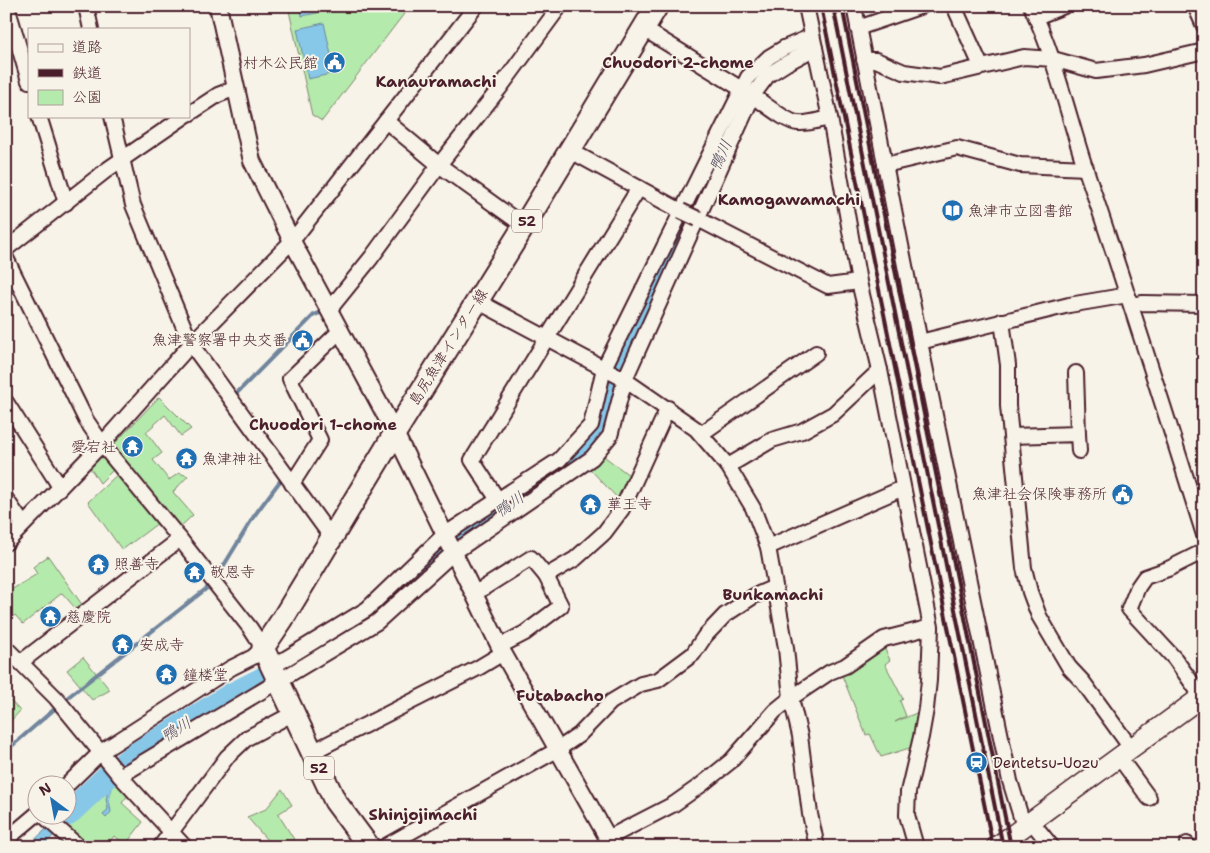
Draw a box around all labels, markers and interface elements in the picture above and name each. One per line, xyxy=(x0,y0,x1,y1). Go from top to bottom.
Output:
legend xyxy=(28,28,190,118)
text: 道路 xyxy=(72,37,102,57)
public building icon: 村木公民館 xyxy=(322,51,346,75)
district label: Chuodori 2-chome xyxy=(602,52,754,73)
place label: 村木公民館 xyxy=(243,53,318,73)
text: 鉄道 xyxy=(72,63,102,83)
district label: Kanauramachi xyxy=(375,71,497,92)
text: 公園 xyxy=(72,87,102,107)
water label: 鴨川 xyxy=(704,136,737,174)
district label: Kamogawamachi xyxy=(718,189,860,210)
library icon: 魚津市立図書館 xyxy=(940,199,964,223)
place label: 魚津市立図書館 xyxy=(968,201,1073,221)
road number: 52 xyxy=(512,210,542,232)
street label: 島尻魚津インター線 xyxy=(404,285,492,409)
public building icon: 魚津警察署中央交番 xyxy=(291,328,315,352)
place label: 魚津警察署中央交番 xyxy=(152,330,287,350)
district label: Chuodori 1-chome xyxy=(249,414,397,435)
temple icon: 愛宕社 xyxy=(120,435,144,459)
place label: 愛宕社 xyxy=(71,437,116,457)
temple icon: 魚津神社 xyxy=(174,447,198,471)
place label: 魚津神社 xyxy=(202,449,262,469)
public building icon: 魚津社会保険事務所 xyxy=(1111,482,1135,506)
place label: 魚津社会保険事務所 xyxy=(972,484,1107,504)
water label: 鴨川 xyxy=(490,487,528,522)
temple icon: 華王寺 xyxy=(579,492,603,516)
place label: 華王寺 xyxy=(607,494,652,514)
temple icon: 照善寺 xyxy=(86,552,110,576)
place label: 照善寺 xyxy=(114,554,159,574)
temple icon: 敬恩寺 xyxy=(182,560,206,584)
place label: 敬恩寺 xyxy=(210,562,255,582)
district label: Bunkamachi xyxy=(723,584,824,605)
temple icon: 慈慶院 xyxy=(38,605,62,629)
place label: 慈慶院 xyxy=(66,607,111,627)
temple icon: 安成寺 xyxy=(111,633,135,657)
place label: 安成寺 xyxy=(139,635,184,655)
temple icon: 鐘楼堂 xyxy=(155,663,179,687)
place label: 鐘楼堂 xyxy=(183,665,228,685)
district label: Futabacho xyxy=(516,685,604,706)
water label: 鴨川 xyxy=(157,712,195,747)
station icon: Dentetsu-Uozu xyxy=(965,751,989,775)
place label: Dentetsu-Uozu xyxy=(993,753,1099,773)
road number: 52 xyxy=(304,756,334,780)
north arrow xyxy=(28,776,78,826)
text: N xyxy=(36,778,55,800)
district label: Shinjojimachi xyxy=(369,804,478,825)

